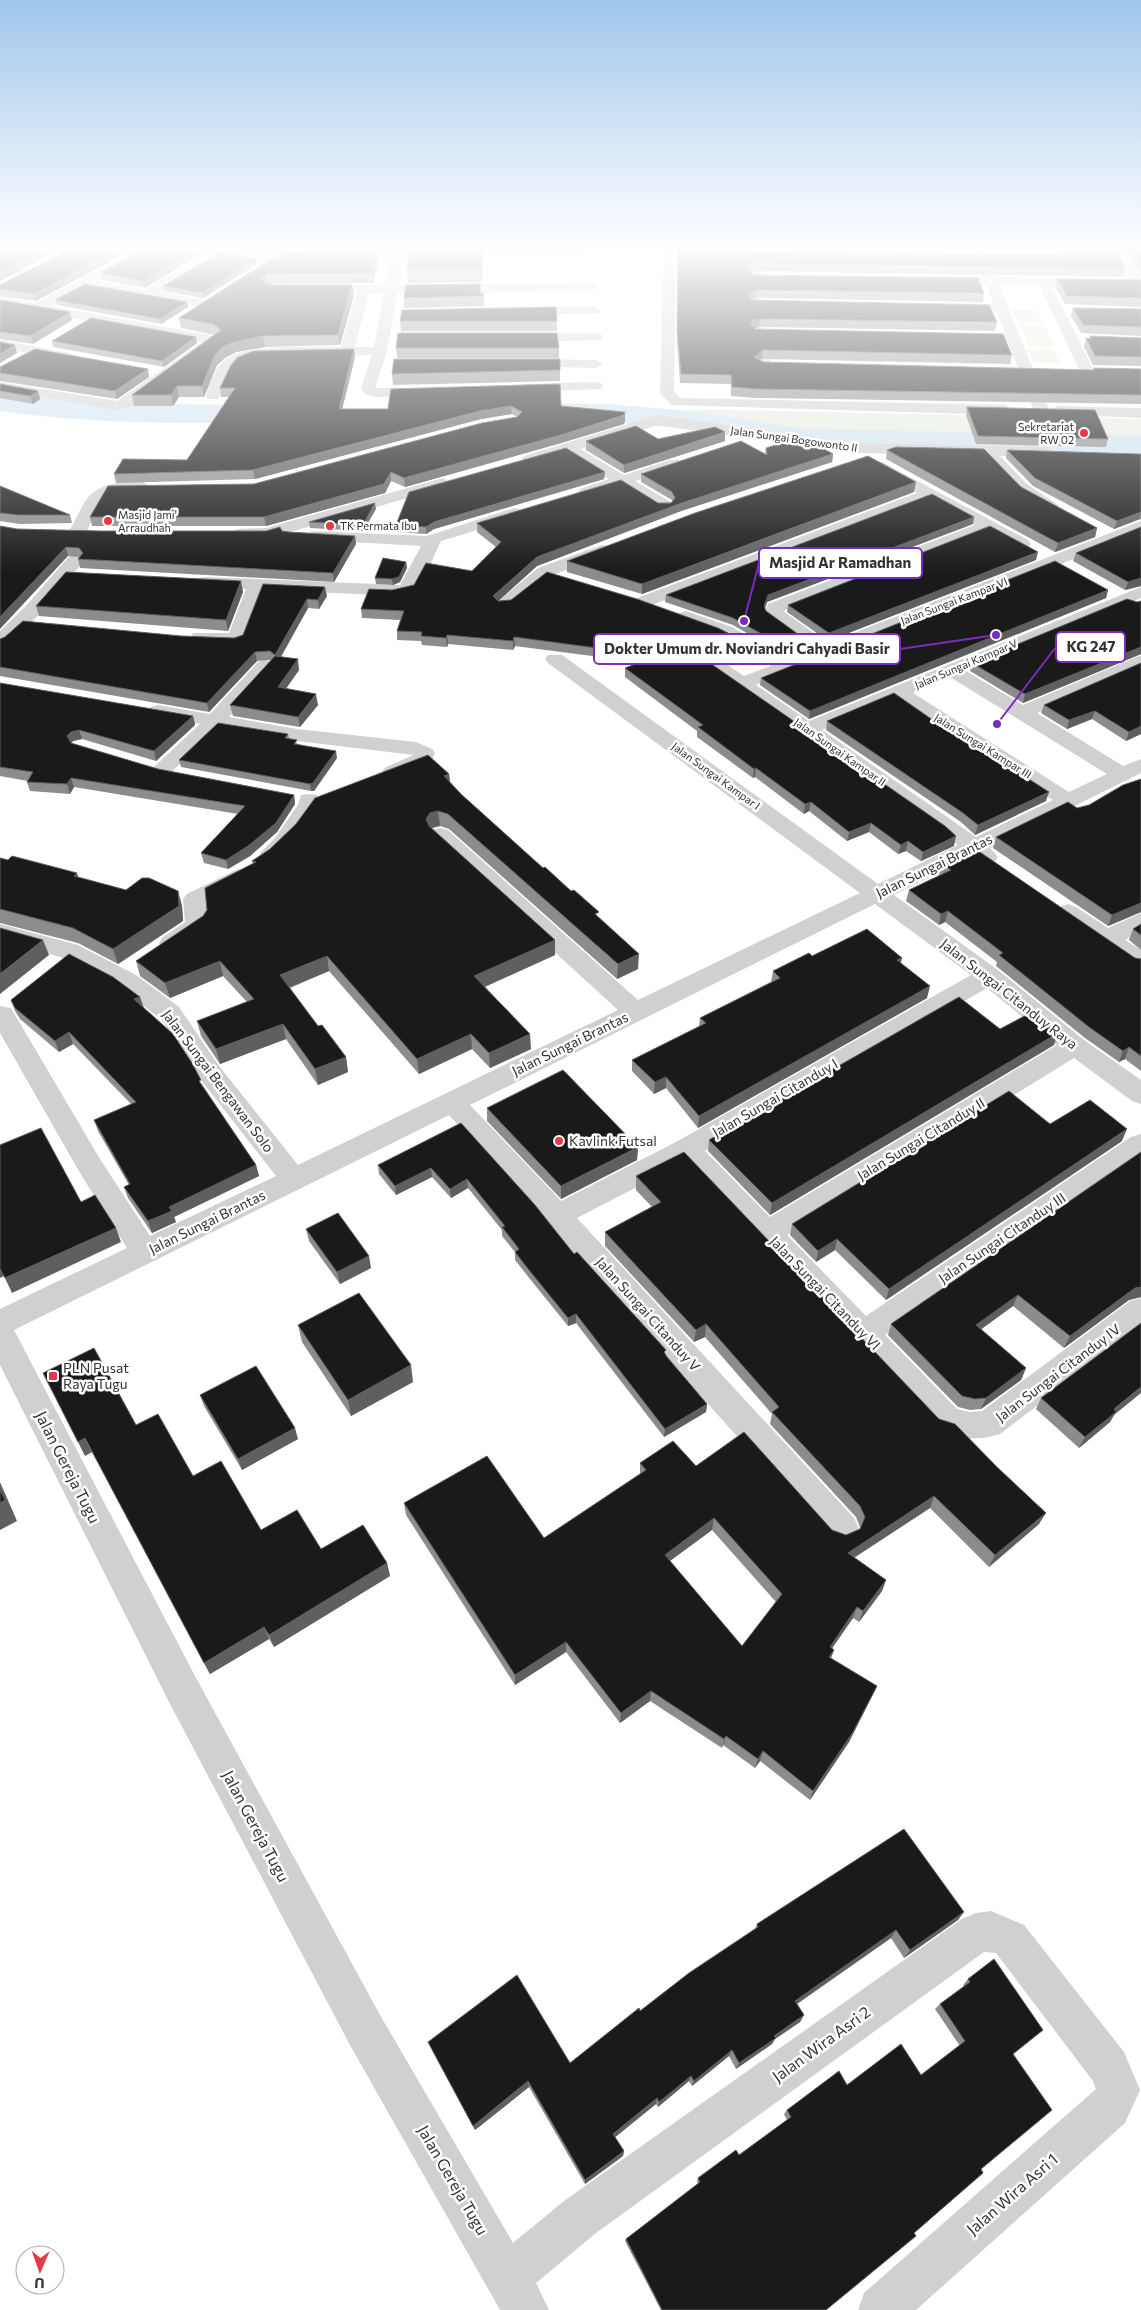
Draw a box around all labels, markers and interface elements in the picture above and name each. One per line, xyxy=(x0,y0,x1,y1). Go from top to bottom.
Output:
place label: Sekretariat RW 02 xyxy=(1018,420,1074,446)
street label: Jalan Sungai Bogowonto II xyxy=(730,423,858,455)
marker: Sekretariat RW 02 xyxy=(1078,427,1090,439)
place label: Masjid Jami' Arraudhah xyxy=(118,508,177,534)
marker: Masjid Jami' Arraudhah xyxy=(102,515,114,527)
place label: TK Permata Ibu xyxy=(340,519,417,532)
marker: TK Permata Ibu xyxy=(324,520,336,532)
callout: Masjid Ar Ramadhan xyxy=(759,548,922,578)
text: Masjid Ar Ramadhan xyxy=(769,553,911,571)
street label: Jalan Sungai Kampar VI xyxy=(899,574,1009,628)
callout: KG 247 xyxy=(1056,632,1125,662)
callout: Dokter Umum dr. Noviandri Cahyadi Basir xyxy=(594,634,900,664)
street label: Jalan Sungai Kampar V xyxy=(912,636,1020,692)
text: KG 247 xyxy=(1066,637,1116,655)
text: Dokter Umum dr. Noviandri Cahyadi Basir xyxy=(604,639,890,657)
street label: Jalan Sungai Kampar III xyxy=(932,710,1034,782)
street label: Jalan Sungai Kampar II xyxy=(791,715,889,789)
street label: Jalan Sungai Kampar I xyxy=(669,739,763,813)
street label: Jalan Sungai Brantas xyxy=(873,830,995,901)
street label: Jalan Sungai Citanduy Raya xyxy=(937,935,1081,1052)
street label: Jalan Sungai Bengawan Solo xyxy=(159,1006,278,1156)
street label: Jalan Sungai Brantas xyxy=(509,1008,631,1079)
street label: Jalan Sungai Citanduy I xyxy=(709,1055,841,1140)
street label: Jalan Sungai Citanduy II xyxy=(854,1094,988,1183)
place label: Kavlink Futsal xyxy=(569,1132,657,1149)
marker: Kavlink Futsal xyxy=(553,1135,565,1147)
street label: Jalan Sungai Brantas xyxy=(146,1186,268,1257)
street label: Jalan Sungai Citanduy III xyxy=(935,1189,1069,1287)
street label: Jalan Sungai Citanduy VI xyxy=(767,1232,884,1353)
street label: Jalan Sungai Citanduy V xyxy=(593,1253,704,1375)
street label: Jalan Sungai Citanduy IV xyxy=(992,1320,1124,1425)
place label: PLN Pusat Raya Tugu xyxy=(63,1359,129,1392)
marker: PLN Pusat Raya Tugu xyxy=(47,1370,59,1382)
street label: Jalan Gereja Tugu xyxy=(32,1407,105,1526)
street label: Jalan Gereja Tugu xyxy=(219,1767,294,1885)
street label: Jalan Wira Asri 2 xyxy=(768,2002,874,2086)
street label: Jalan Gereja Tugu xyxy=(414,2122,493,2238)
street label: Jalan Wira Asri 1 xyxy=(962,2149,1061,2238)
north arrow xyxy=(15,2245,65,2295)
text: U xyxy=(34,2275,45,2292)

